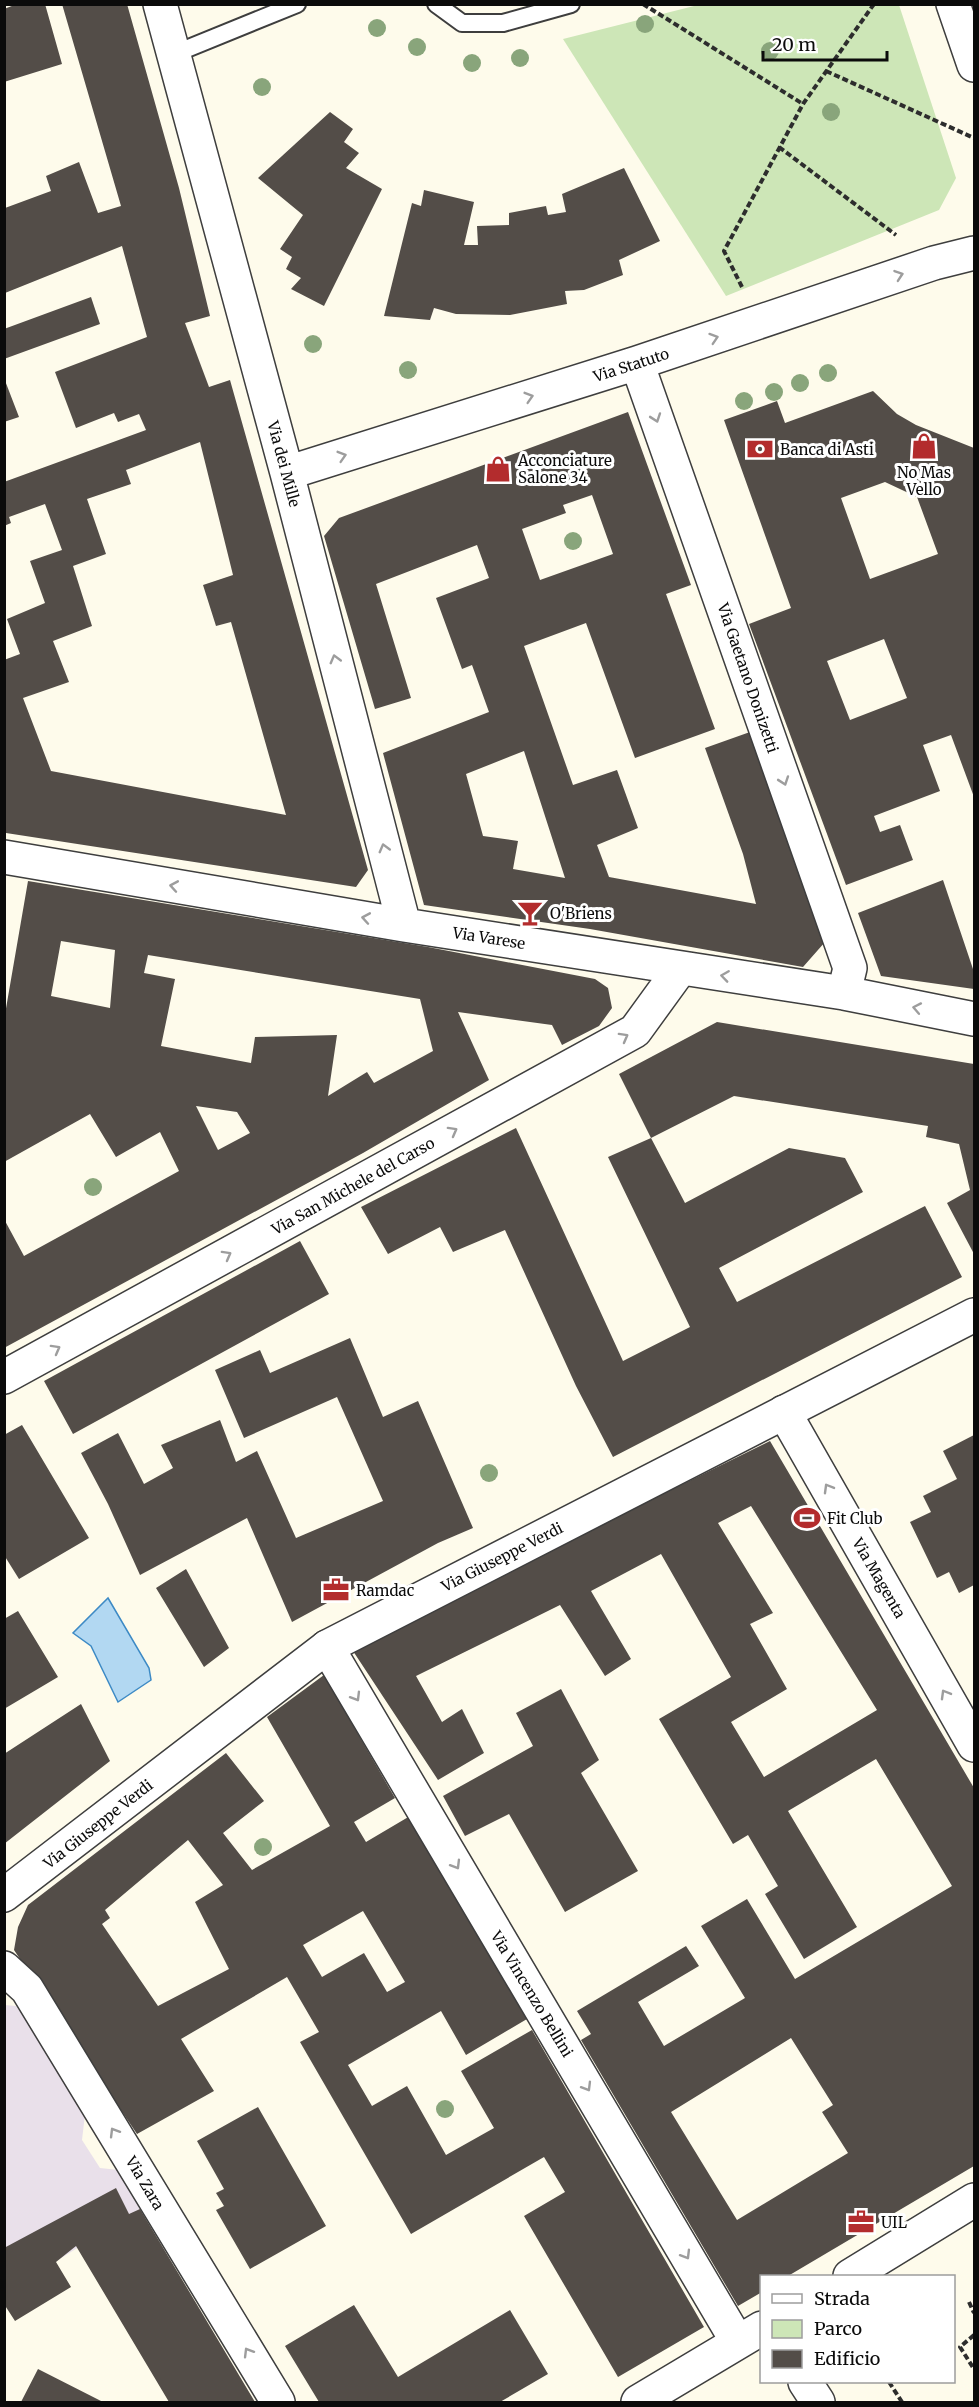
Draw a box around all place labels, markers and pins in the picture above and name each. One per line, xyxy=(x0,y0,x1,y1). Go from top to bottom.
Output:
shop icon: No Mas Vello xyxy=(909,431,939,461)
bank icon: Banca di Asti xyxy=(745,434,775,464)
place label: Banca di Asti xyxy=(780,440,874,459)
place label: Acconciature Salone 34 xyxy=(517,451,612,487)
shop icon: Acconciature Salone 34 xyxy=(483,454,513,484)
place label: No Mas Vello xyxy=(897,463,951,499)
bar icon: O'Briens xyxy=(515,898,545,928)
place label: O'Briens xyxy=(550,904,612,923)
sports icon: Fit Club xyxy=(792,1503,822,1533)
place label: Fit Club xyxy=(827,1509,882,1528)
office icon: Ramdac xyxy=(321,1575,351,1605)
place label: Ramdac xyxy=(356,1581,415,1600)
office icon: UIL xyxy=(846,2207,876,2237)
place label: UIL xyxy=(881,2213,908,2232)

